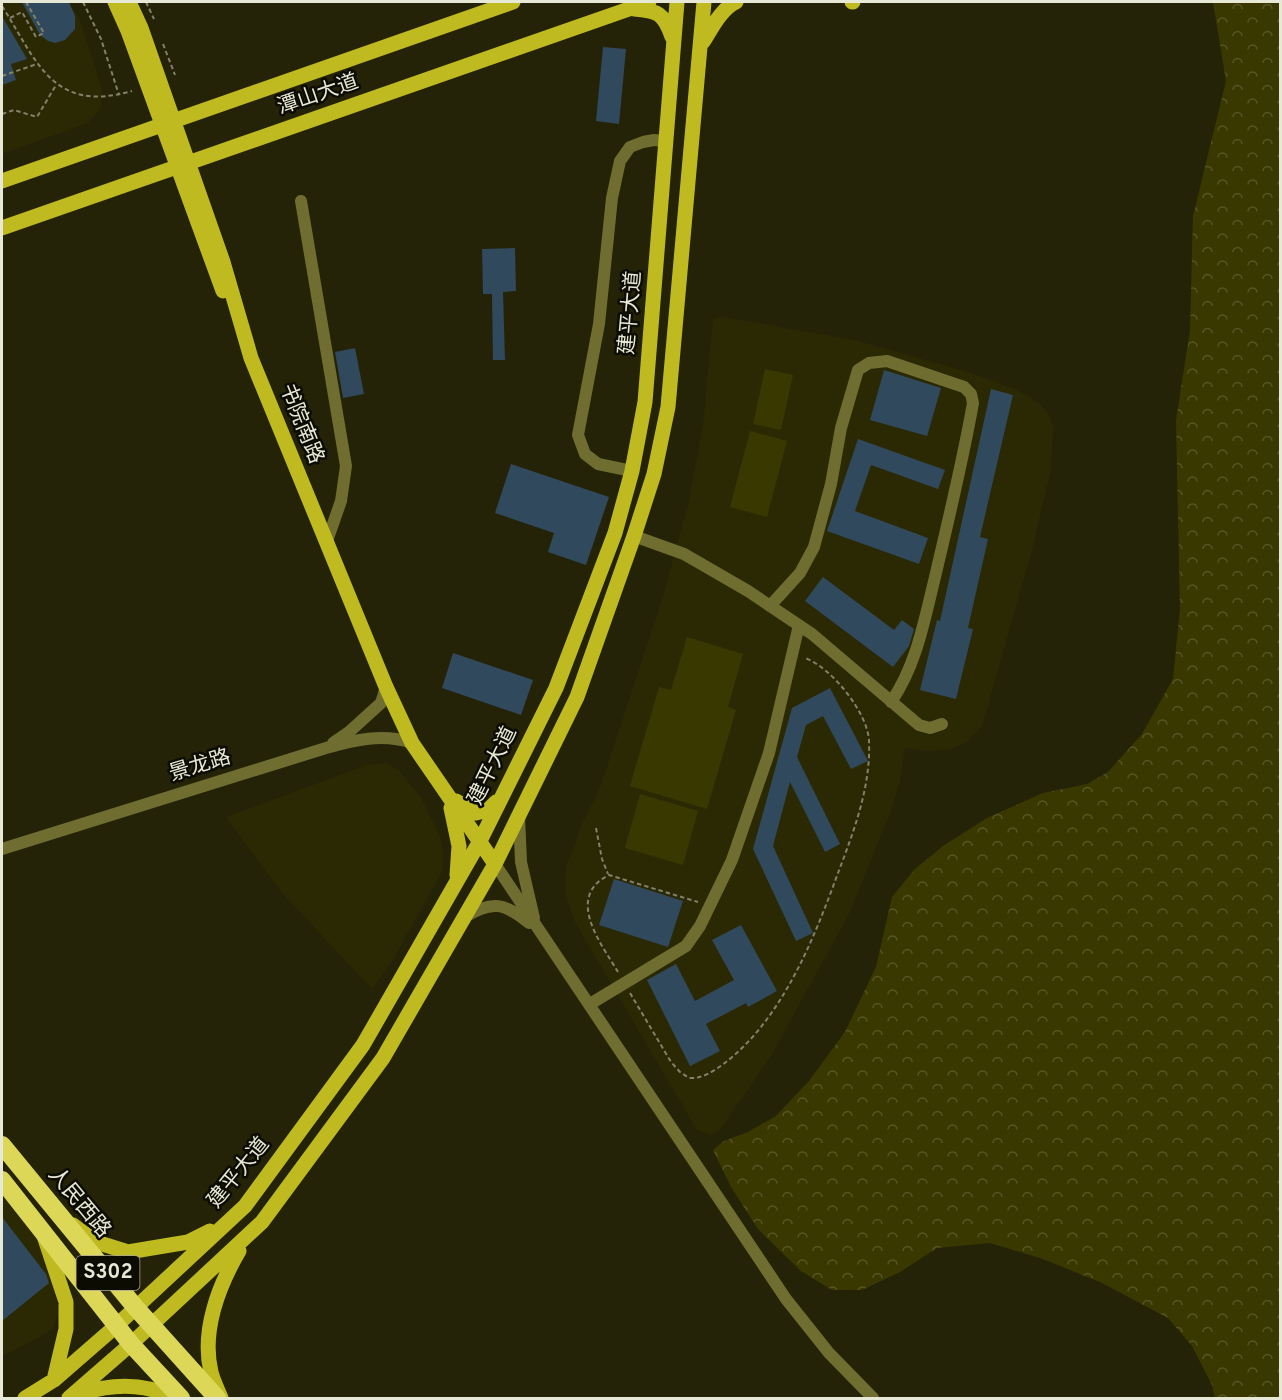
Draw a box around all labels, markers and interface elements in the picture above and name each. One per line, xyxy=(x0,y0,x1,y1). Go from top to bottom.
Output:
street label: 潭山大道 xyxy=(274,69,362,121)
street label: 建平大道 xyxy=(614,270,648,356)
street label: 书院南路 xyxy=(273,380,329,468)
street label: 建平大道 xyxy=(462,722,524,810)
street label: 景龙路 xyxy=(166,744,234,788)
street label: 建平大道 xyxy=(202,1132,276,1214)
street label: 人民西路 xyxy=(42,1162,116,1244)
road number: S302 xyxy=(76,1256,140,1290)

